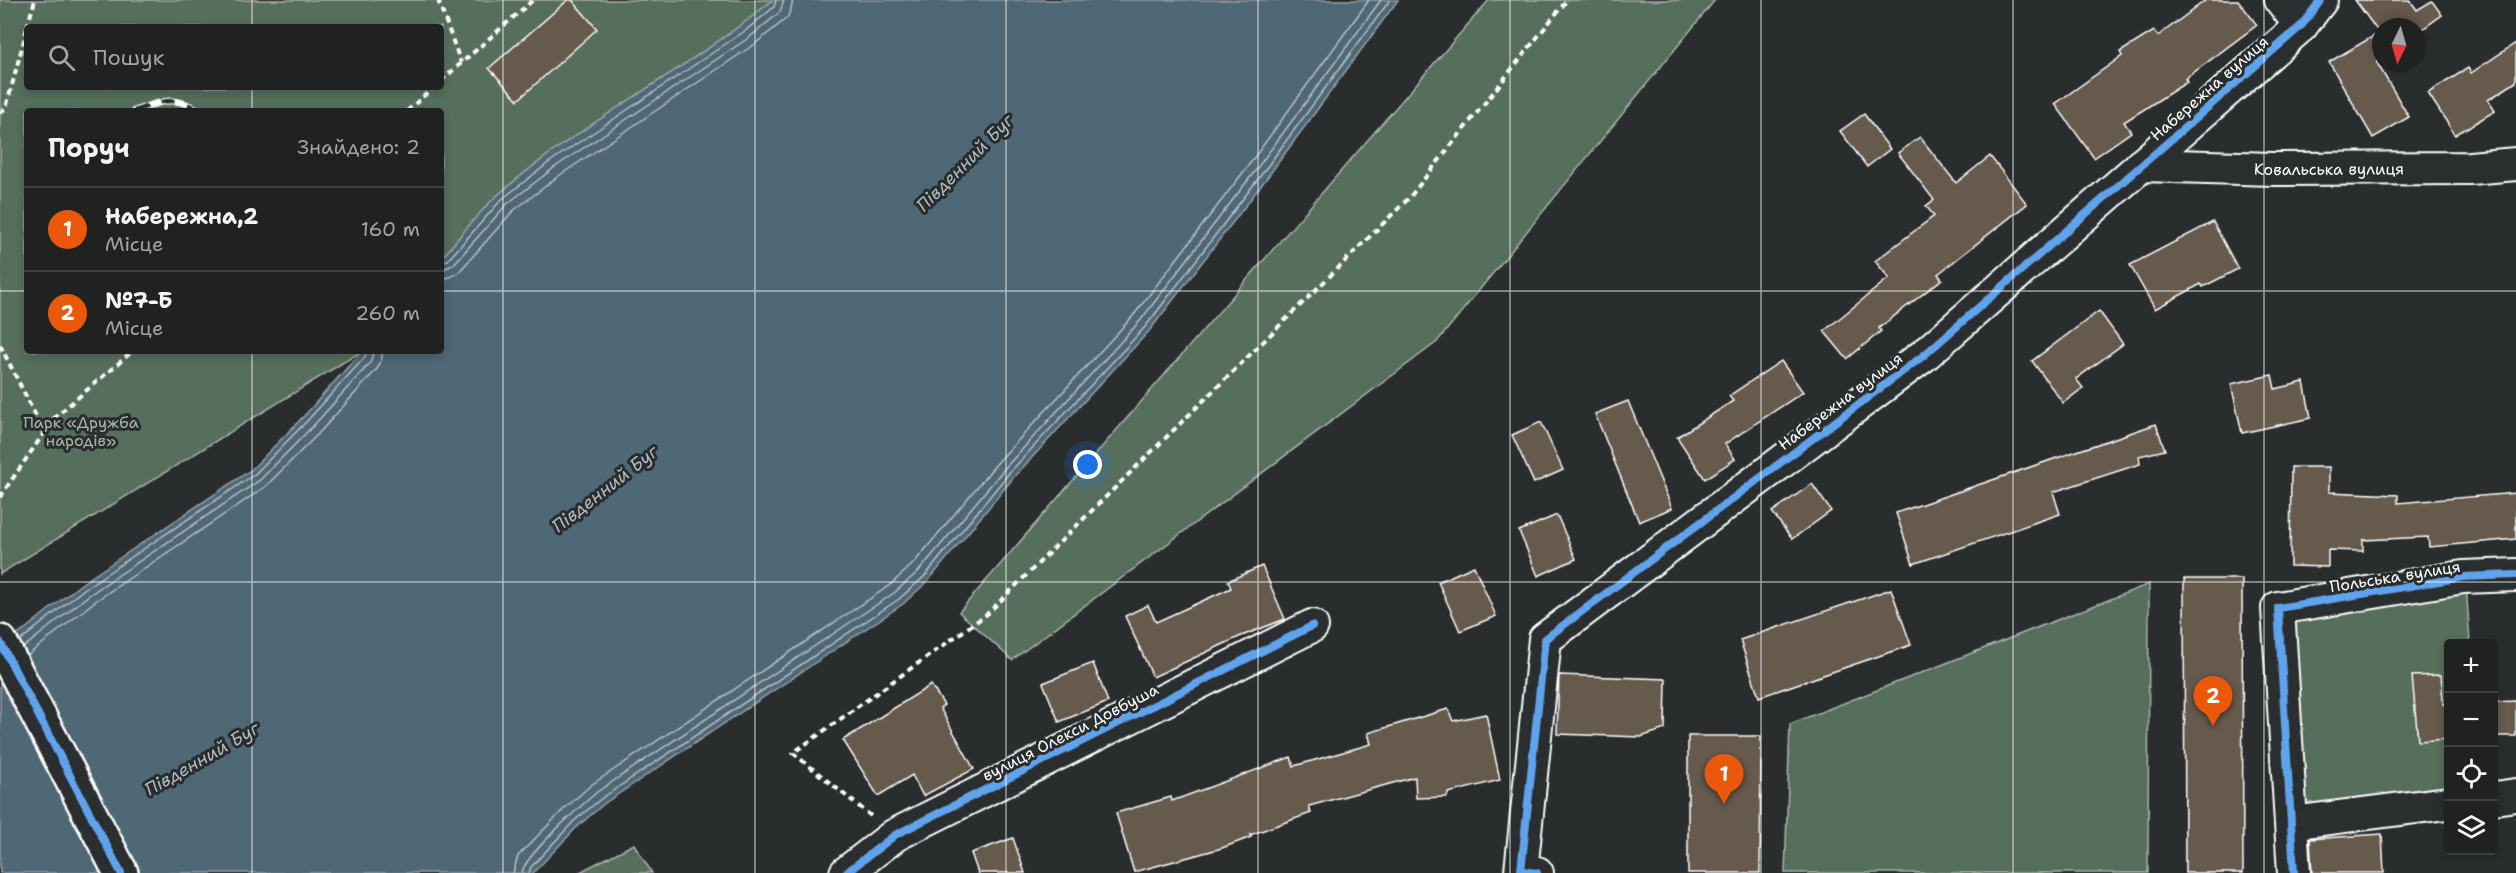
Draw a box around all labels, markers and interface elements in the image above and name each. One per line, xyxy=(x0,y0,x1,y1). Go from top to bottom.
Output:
north arrow xyxy=(2372,18,2426,72)
search box xyxy=(24,24,444,90)
street label: Набережна вулиця xyxy=(2146,31,2273,146)
icon: search xyxy=(45,41,78,74)
text: Пошук xyxy=(93,43,164,72)
water label: Південний Буг xyxy=(911,108,1020,217)
text: Поруч xyxy=(48,130,130,165)
text: Знайдено: 2 xyxy=(297,134,420,160)
street label: Ковальська вулиця xyxy=(2253,158,2404,180)
text: Набережна,2 xyxy=(105,202,258,231)
text: 1 xyxy=(63,216,72,242)
text: 160 m xyxy=(361,216,420,242)
text: Місце xyxy=(105,231,163,257)
text: №7-Б xyxy=(105,286,173,315)
text: 2 xyxy=(61,300,75,326)
text: 260 m xyxy=(355,300,420,326)
text: Місце xyxy=(105,315,163,341)
street label: Набережна вулиця xyxy=(1774,348,1907,455)
park label: Парк «Дружба народів» xyxy=(23,412,139,451)
water label: Південний Буг xyxy=(547,439,664,538)
your location xyxy=(1073,450,1102,479)
street label: Польська вулиця xyxy=(2328,556,2462,597)
map controls xyxy=(2444,639,2498,855)
button: + xyxy=(2444,639,2498,693)
pin: 2 xyxy=(2194,676,2232,726)
street label: вулиця Олекси Довбуша xyxy=(979,679,1162,786)
button: − xyxy=(2444,693,2498,747)
water label: Південний Буг xyxy=(140,716,265,802)
button: locate xyxy=(2444,747,2498,801)
pin: 1 xyxy=(1704,754,1744,804)
button: layers xyxy=(2444,801,2498,855)

